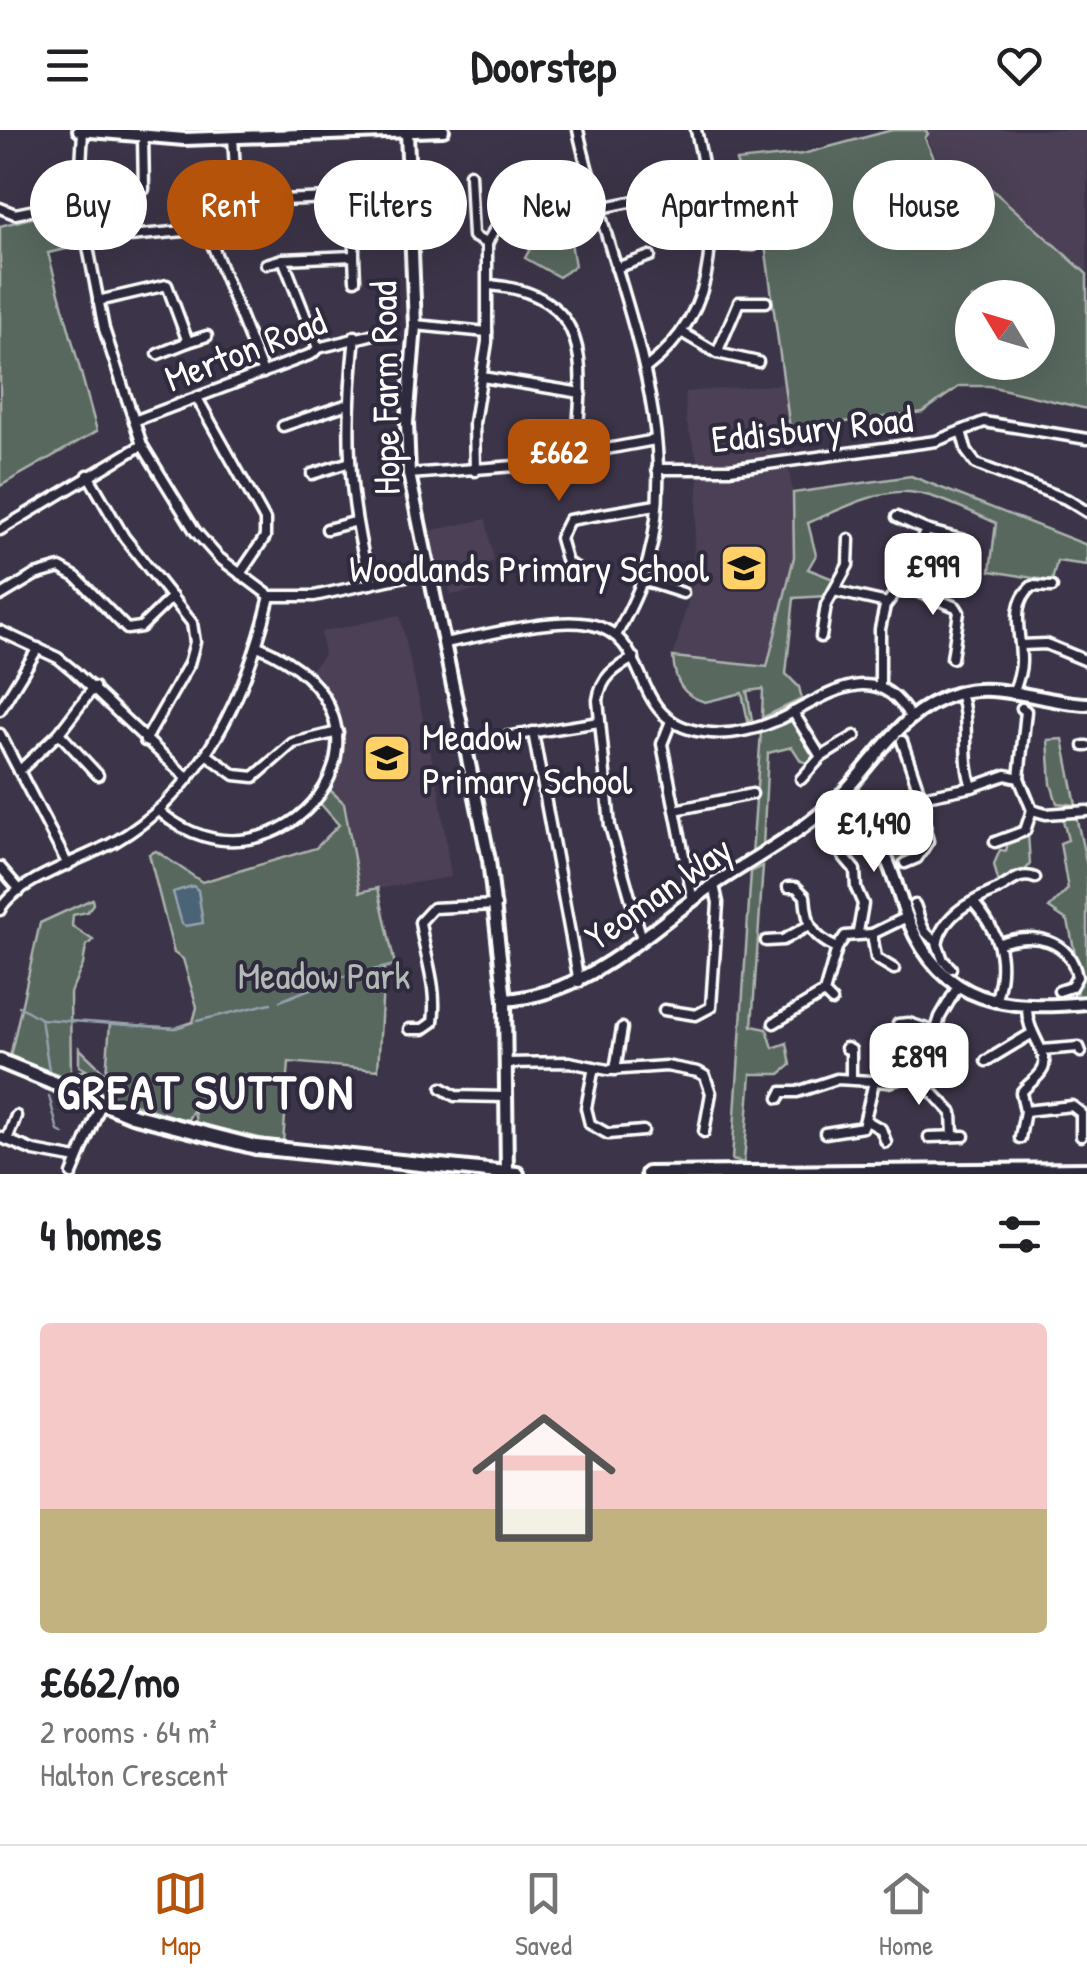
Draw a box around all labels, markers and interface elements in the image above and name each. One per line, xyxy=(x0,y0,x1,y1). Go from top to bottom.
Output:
text: Doorstep xyxy=(471,35,616,96)
icon: menu xyxy=(40,38,95,93)
icon: heart xyxy=(992,38,1047,93)
chip: Buy xyxy=(30,160,147,250)
chip: Rent xyxy=(167,160,294,250)
chip: Filters xyxy=(314,160,467,250)
chip: New xyxy=(487,160,606,250)
chip: Apartment xyxy=(626,160,833,250)
chip: House xyxy=(853,160,995,250)
street label: Hope Farm Road xyxy=(356,280,412,495)
north arrow xyxy=(955,280,1055,380)
map controls xyxy=(955,280,1055,380)
street label: Merton Road xyxy=(157,294,333,404)
street label: Eddisbury Road xyxy=(709,392,915,464)
pin: £662 xyxy=(500,419,618,504)
text: £662 xyxy=(530,430,588,473)
pin: £999 xyxy=(874,533,992,618)
place label: Woodlands Primary School xyxy=(349,542,710,594)
school or university icon: Woodlands Primary School xyxy=(718,542,770,594)
text: £999 xyxy=(907,544,959,587)
place label: Meadow Primary School xyxy=(422,710,633,806)
school or university icon: Meadow Primary School xyxy=(361,732,413,784)
pin: £1,490 xyxy=(793,790,955,875)
text: £1,490 xyxy=(837,801,911,844)
street label: Yeoman Way xyxy=(574,822,742,962)
park label: Meadow Park xyxy=(238,949,411,1001)
pin: £899 xyxy=(860,1023,978,1108)
text: £899 xyxy=(892,1034,946,1077)
district label: GREAT SUTTON xyxy=(57,1059,355,1124)
text: 4 homes xyxy=(40,1206,161,1263)
icon: filters xyxy=(992,1207,1047,1262)
icon: home xyxy=(454,1388,634,1568)
text: £662/mo xyxy=(40,1653,180,1710)
text: 2 rooms · 64 m² xyxy=(40,1710,217,1753)
text: Halton Crescent xyxy=(40,1753,227,1796)
tab: Map xyxy=(153,1866,208,1964)
tab: Saved xyxy=(515,1866,572,1964)
tab: Home xyxy=(879,1866,934,1964)

